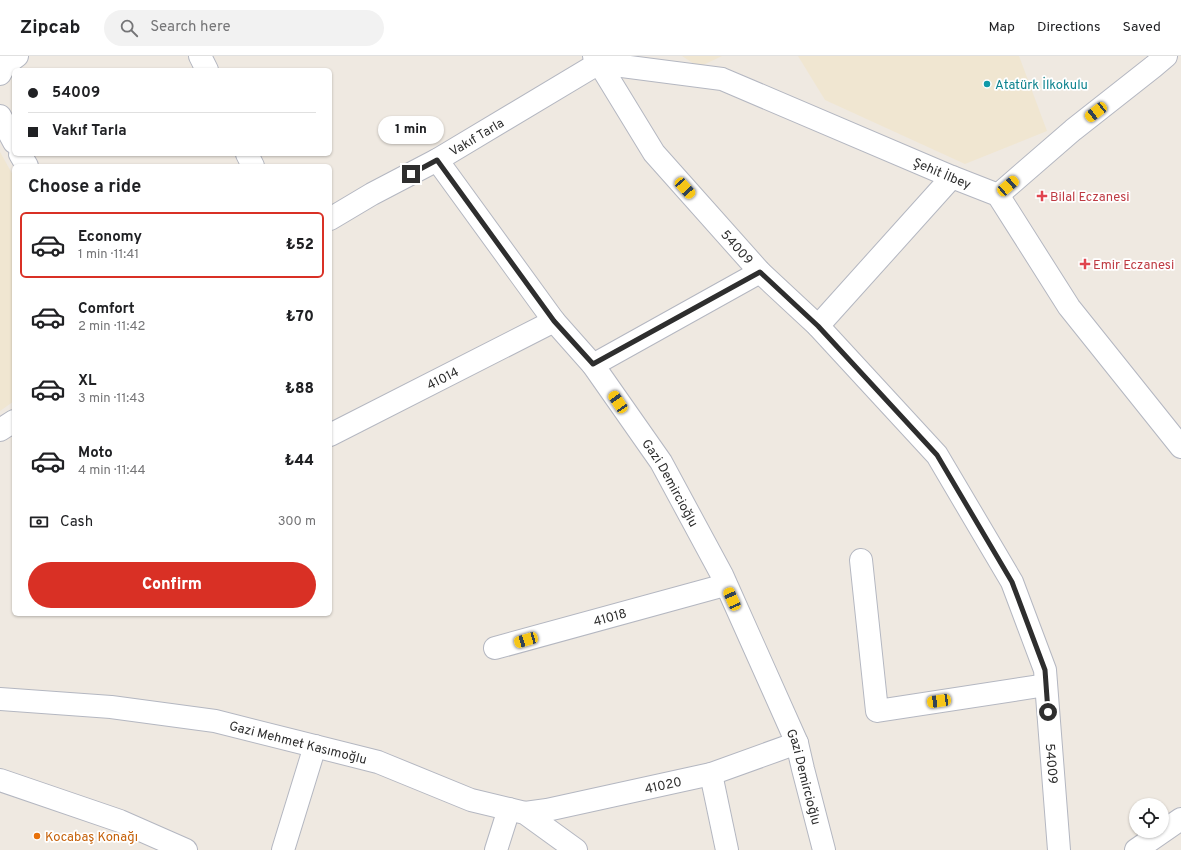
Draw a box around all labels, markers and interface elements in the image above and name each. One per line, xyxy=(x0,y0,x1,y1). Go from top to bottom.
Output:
search box xyxy=(104,10,384,46)
text: Zipcab xyxy=(20,16,80,40)
icon: search xyxy=(118,17,140,39)
text: Search here xyxy=(150,18,231,37)
text: Map xyxy=(989,19,1015,36)
text: Directions xyxy=(1037,19,1101,36)
text: Saved xyxy=(1123,19,1161,36)
place label: Atatürk İlkokulu xyxy=(995,76,1088,94)
marker: Atatürk İlkokulu xyxy=(982,79,992,89)
text: 54009 xyxy=(52,84,100,103)
car xyxy=(1083,100,1109,124)
callout: 1 min xyxy=(378,116,444,144)
street label: Vakıf Tarla xyxy=(447,116,507,161)
text: Vakıf Tarla xyxy=(52,122,127,141)
text: 1 min xyxy=(395,122,427,138)
street label: Şehit İlbey xyxy=(910,155,973,194)
route end xyxy=(402,165,420,183)
car xyxy=(995,174,1021,198)
car xyxy=(673,175,697,201)
text: Choose a ride xyxy=(28,176,141,199)
place label: Bilal Eczanesi xyxy=(1050,190,1130,206)
marker: Bilal Eczanesi xyxy=(1037,191,1047,201)
icon: car xyxy=(30,227,66,263)
street label: 54009 xyxy=(716,227,756,269)
text: Economy xyxy=(78,228,142,247)
text: ₺52 xyxy=(286,236,314,255)
text: 1 min · 11:41 xyxy=(78,247,139,263)
place label: Emir Eczanesi xyxy=(1093,258,1174,274)
marker: Emir Eczanesi xyxy=(1080,259,1090,269)
icon: car xyxy=(30,299,66,335)
text: Comfort xyxy=(78,300,135,319)
text: ₺70 xyxy=(286,308,314,327)
text: 2 min · 11:42 xyxy=(78,319,145,335)
street label: 41014 xyxy=(424,365,462,394)
icon: car xyxy=(30,371,66,407)
text: XL xyxy=(78,372,96,391)
text: ₺88 xyxy=(285,380,314,399)
car xyxy=(606,389,630,415)
text: 3 min · 11:43 xyxy=(78,391,145,407)
street label: Gazi Demircioğlu xyxy=(637,437,701,530)
icon: car xyxy=(30,443,66,479)
text: Moto xyxy=(78,444,113,463)
text: ₺44 xyxy=(285,452,314,471)
text: 4 min · 11:44 xyxy=(78,463,146,479)
icon: cash xyxy=(28,511,50,533)
text: Cash xyxy=(60,513,93,532)
text: 300 m xyxy=(278,514,316,530)
button: Confirm xyxy=(28,562,316,608)
car xyxy=(722,586,742,612)
street label: 41018 xyxy=(592,606,629,631)
car xyxy=(513,631,539,649)
car xyxy=(926,693,952,709)
route start xyxy=(1039,703,1057,721)
street label: Gazi Mehmet Kasımoğlu xyxy=(227,719,368,769)
street label: Gazi Demircioğlu xyxy=(782,727,823,827)
street label: 54009 xyxy=(1041,743,1060,785)
street label: 41020 xyxy=(643,775,684,798)
map controls xyxy=(1129,798,1169,838)
button: locate xyxy=(1129,798,1169,838)
place label: Kocabaş Konağı xyxy=(45,830,138,846)
marker: Kocabaş Konağı xyxy=(32,831,42,841)

